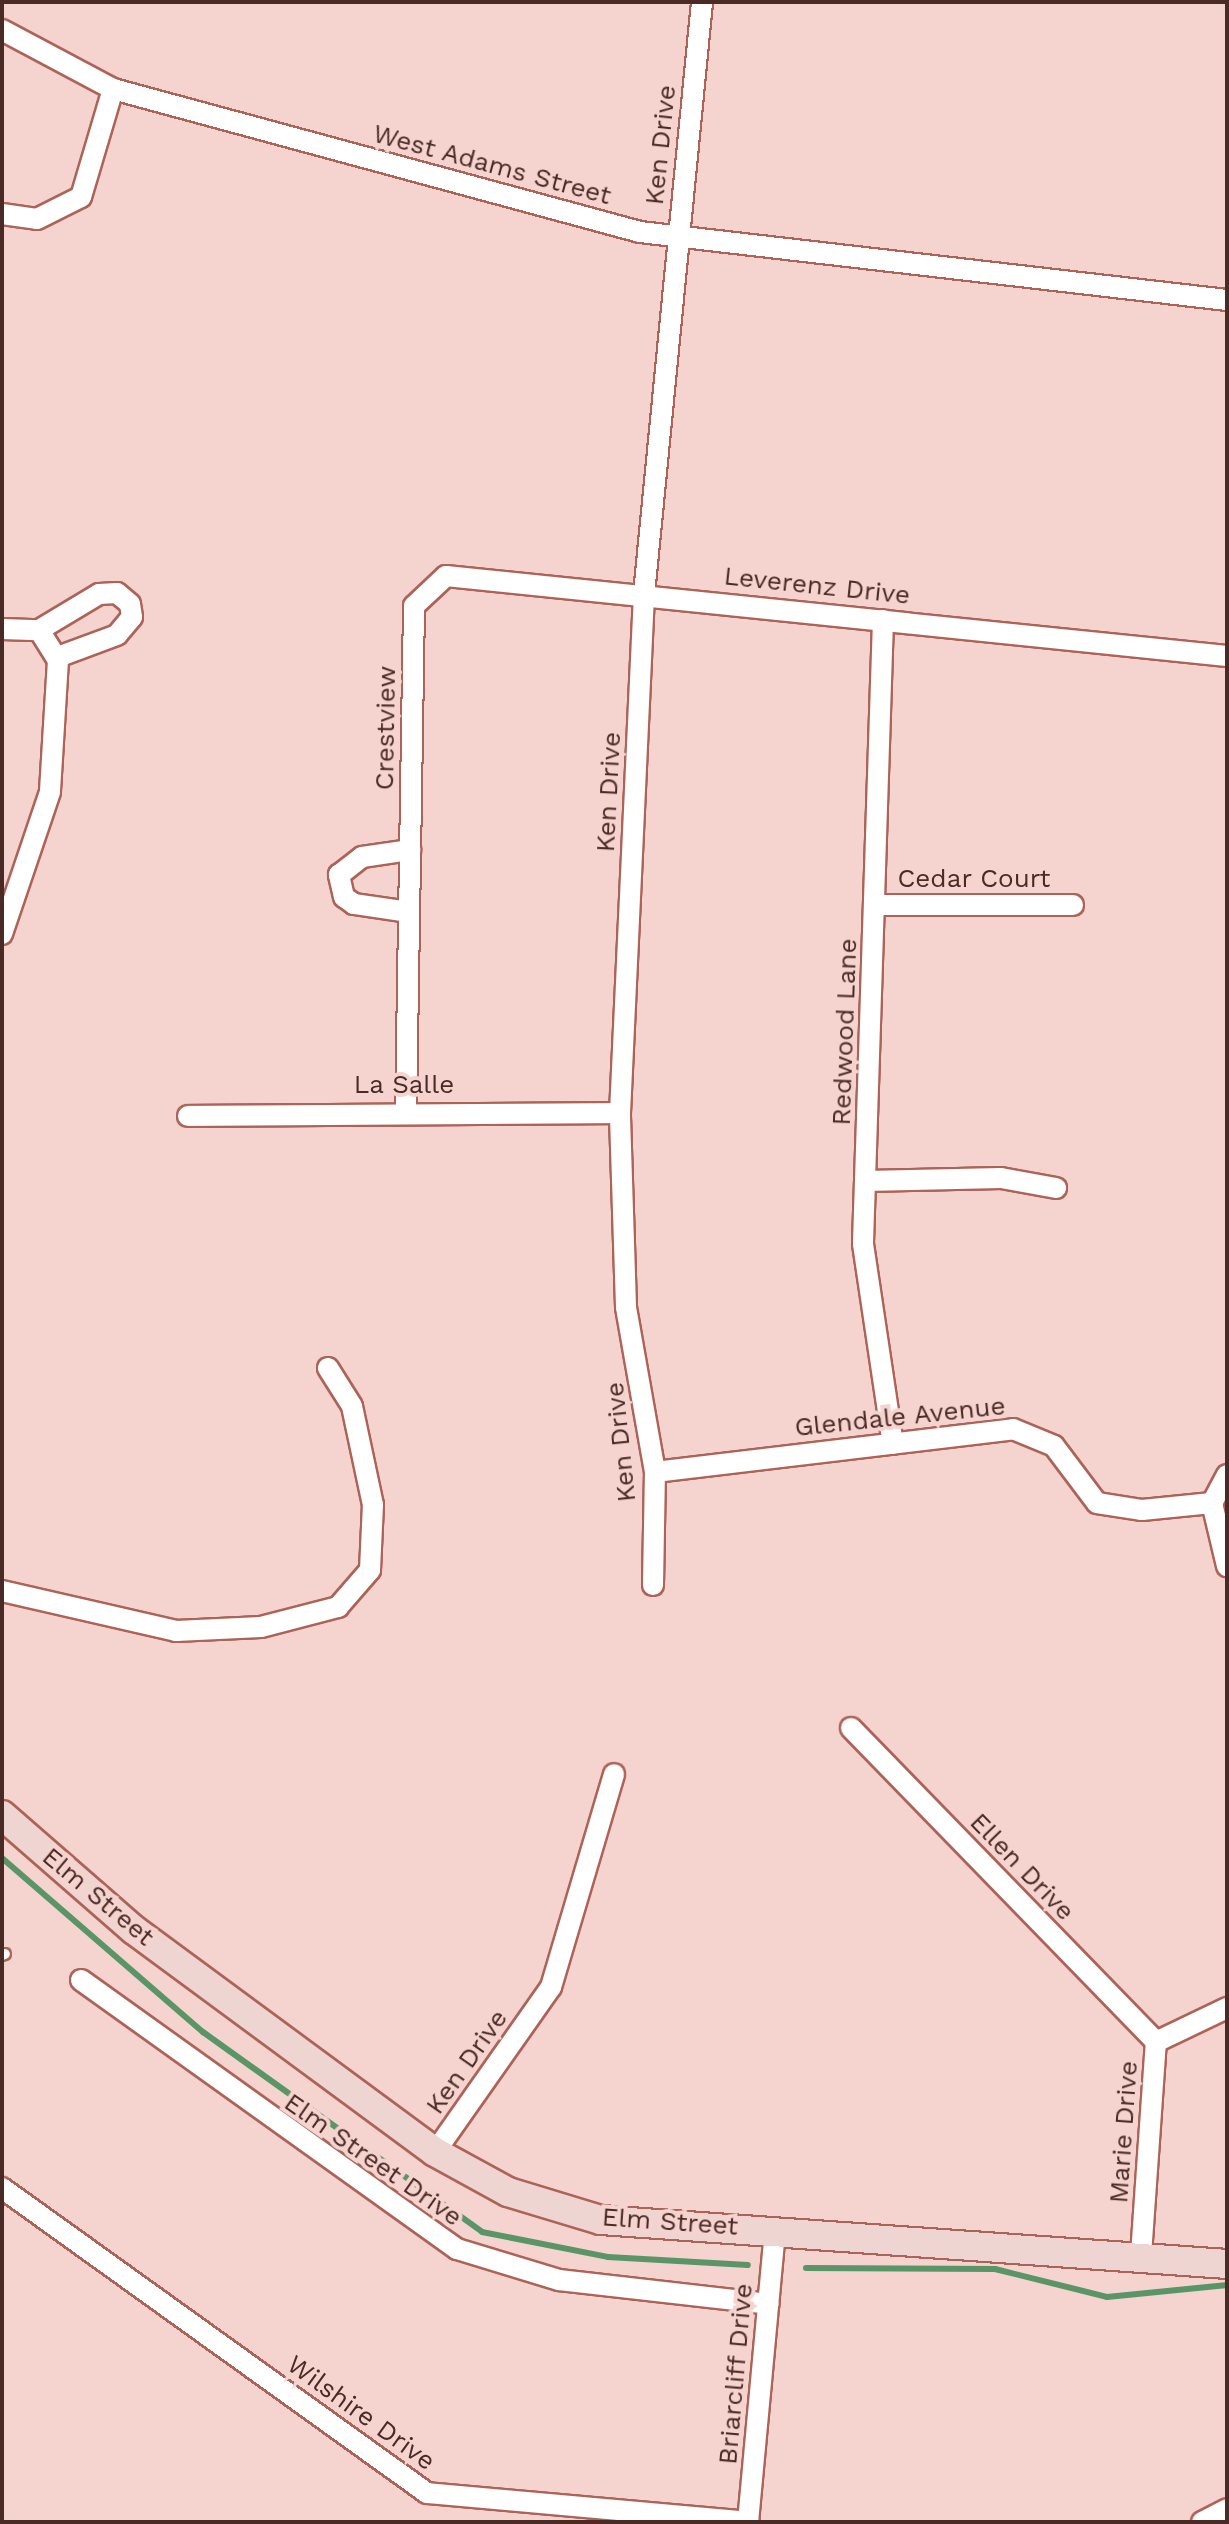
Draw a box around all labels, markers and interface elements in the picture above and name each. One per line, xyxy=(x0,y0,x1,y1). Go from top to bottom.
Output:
street label: Ken Drive xyxy=(639,83,683,207)
street label: West Adams Street xyxy=(369,118,615,212)
street label: Leverenz Drive xyxy=(722,561,912,611)
street label: Crestview xyxy=(369,665,403,791)
street label: Ken Drive xyxy=(590,731,628,853)
street label: Cedar Court xyxy=(897,863,1051,895)
street label: Redwood Lane xyxy=(826,938,864,1126)
street label: La Salle xyxy=(353,1069,455,1101)
street label: Ken Drive xyxy=(599,1380,643,1504)
street label: Glendale Avenue xyxy=(793,1390,1007,1444)
street label: Ellen Drive xyxy=(963,1807,1081,1927)
street label: Elm Street xyxy=(36,1841,160,1953)
street label: Ken Drive xyxy=(420,2004,514,2120)
street label: Marie Drive xyxy=(1103,2060,1145,2204)
street label: Elm Street Drive xyxy=(278,2087,468,2233)
street label: Elm Street xyxy=(601,2202,739,2242)
street label: Briarcliff Drive xyxy=(712,2282,760,2466)
street label: Wilshire Drive xyxy=(281,2349,441,2477)

